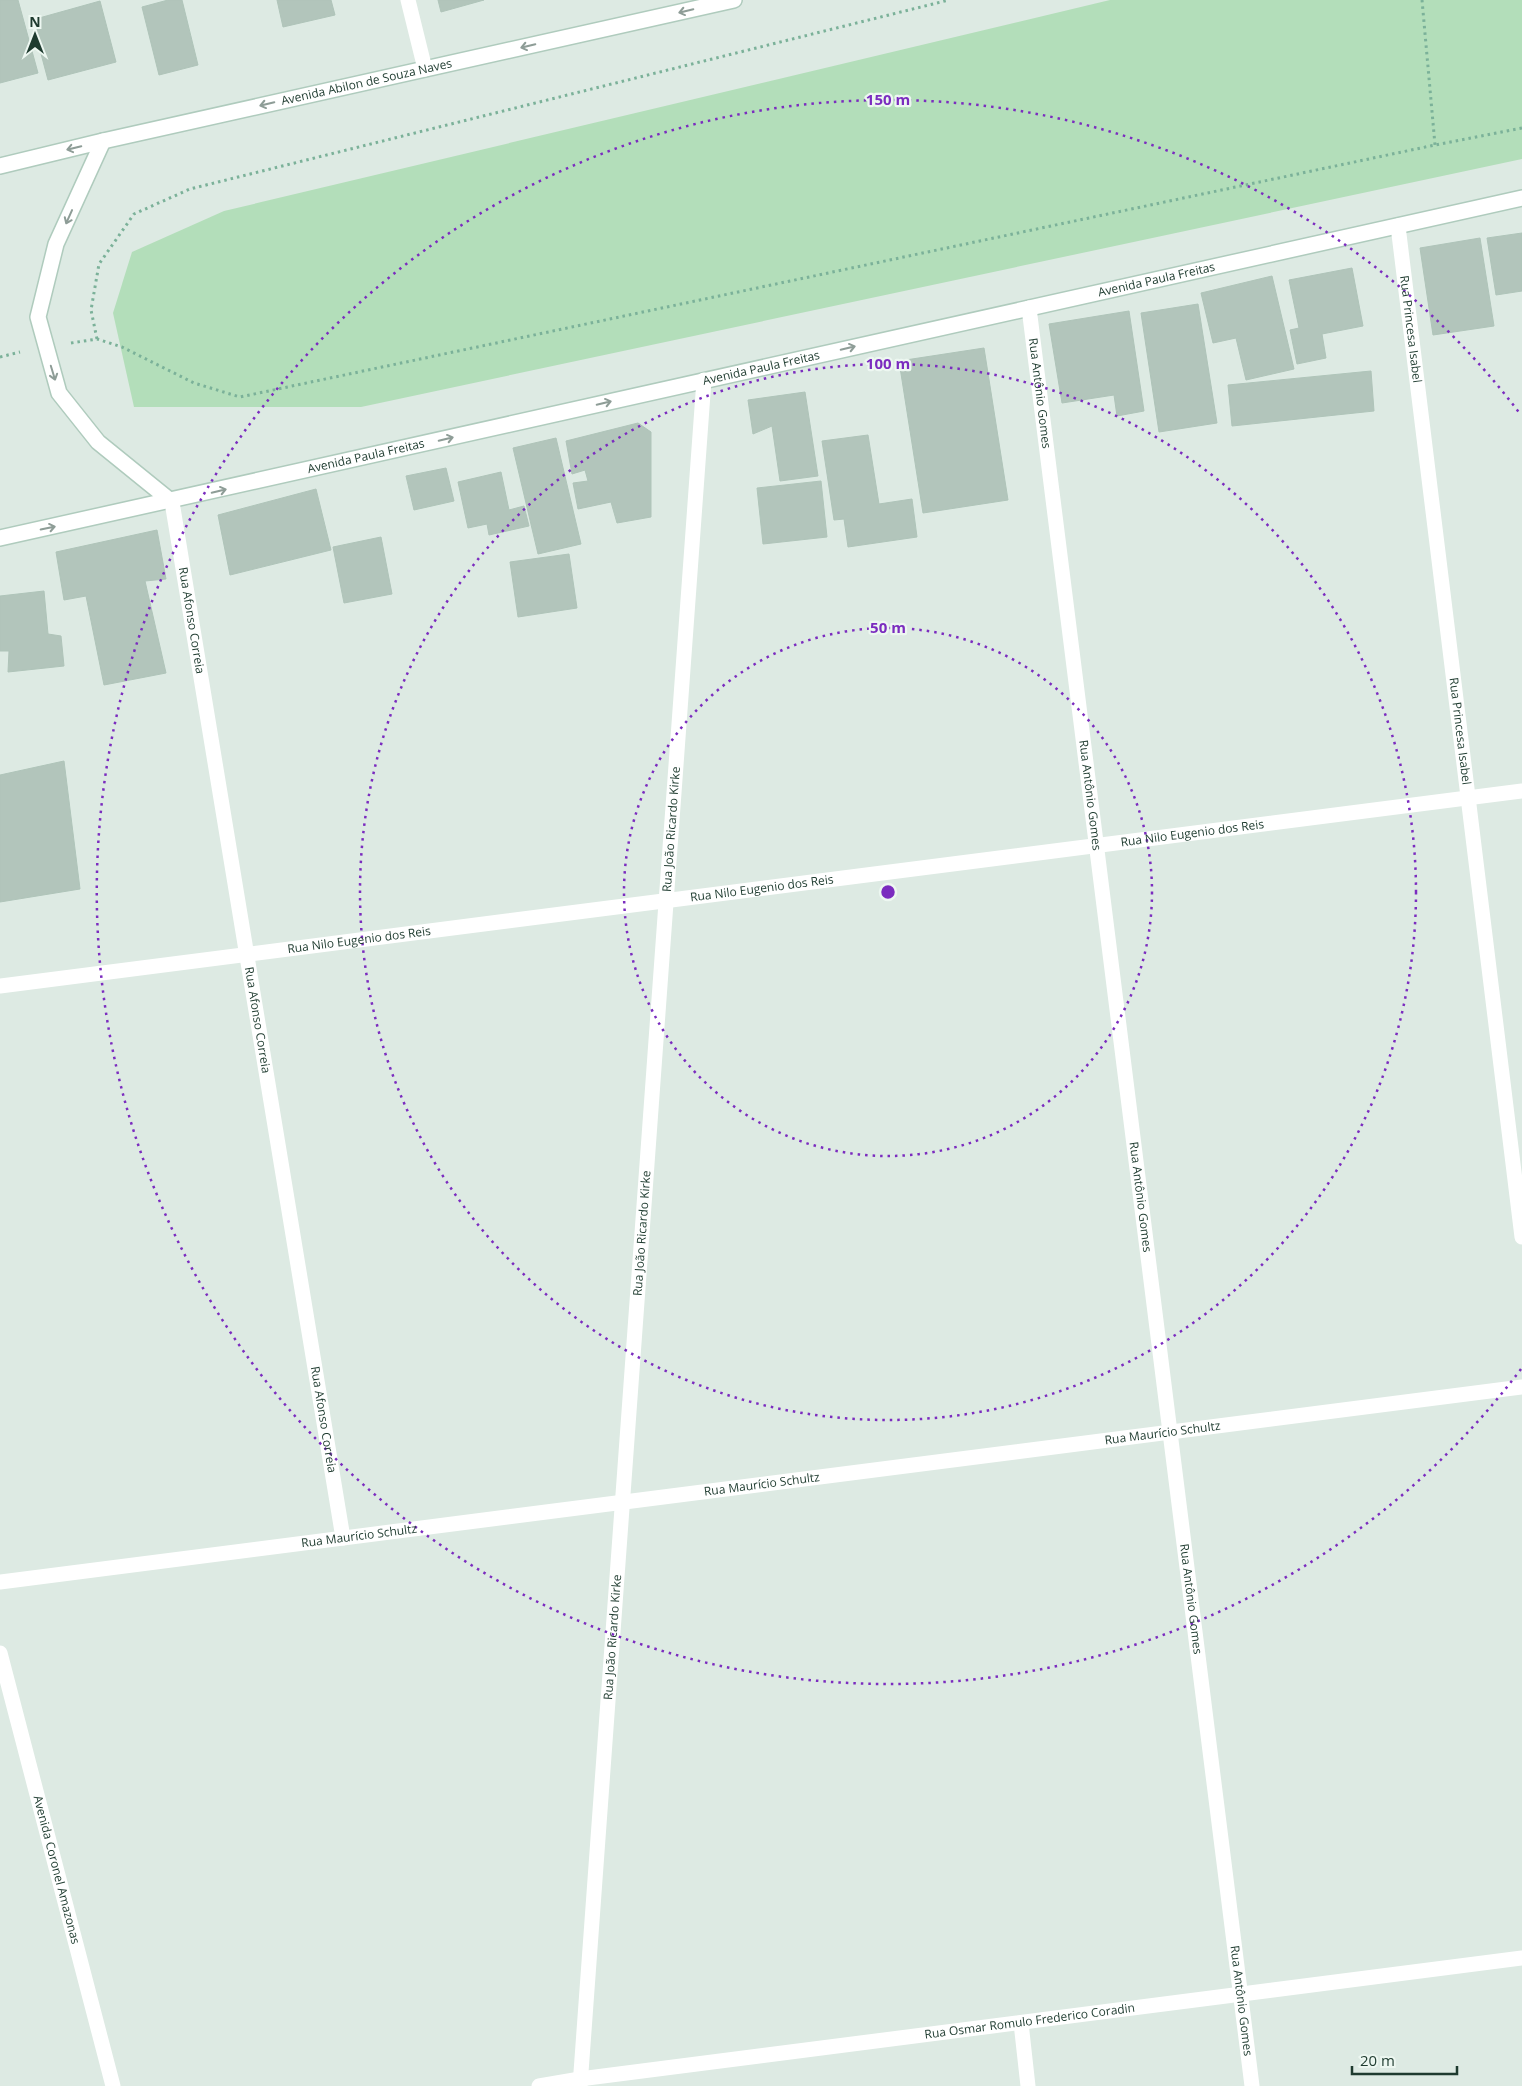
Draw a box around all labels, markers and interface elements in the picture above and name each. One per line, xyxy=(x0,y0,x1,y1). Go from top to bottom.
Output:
one-way arrow xyxy=(679,7,695,16)
north arrow xyxy=(10,10,60,60)
text: N xyxy=(29,12,41,31)
one-way arrow xyxy=(520,42,536,51)
street label: Avenida Abilon de Souza Naves xyxy=(279,54,454,109)
text: 150 m xyxy=(866,89,910,109)
one-way arrow xyxy=(259,100,275,109)
one-way arrow xyxy=(67,144,83,153)
one-way arrow xyxy=(63,209,73,224)
street label: Avenida Paula Freitas xyxy=(1096,258,1217,300)
street label: Rua Princesa Isabel xyxy=(1396,275,1426,384)
street label: Rua Antônio Gomes xyxy=(1025,337,1056,450)
one-way arrow xyxy=(840,343,856,352)
street label: Avenida Paula Freitas xyxy=(701,346,822,389)
text: 100 m xyxy=(866,353,910,373)
one-way arrow xyxy=(48,364,58,380)
one-way arrow xyxy=(596,398,612,407)
street label: Avenida Paula Freitas xyxy=(306,434,426,477)
one-way arrow xyxy=(438,434,454,443)
one-way arrow xyxy=(211,486,227,495)
one-way arrow xyxy=(39,523,55,532)
street label: Rua Afonso Correia xyxy=(175,566,209,675)
text: 50 m xyxy=(870,617,906,637)
street label: Rua Princesa Isabel xyxy=(1445,677,1475,786)
street label: Rua Antônio Gomes xyxy=(1075,739,1106,852)
street label: Rua João Ricardo Kirke xyxy=(658,766,684,893)
street label: Rua Nilo Eugenio dos Reis xyxy=(1120,815,1265,850)
street label: Rua Nilo Eugenio dos Reis xyxy=(689,870,835,906)
centre of rings xyxy=(879,883,897,901)
street label: Rua Nilo Eugenio dos Reis xyxy=(286,922,432,957)
street label: Rua Afonso Correia xyxy=(241,965,275,1075)
street label: Rua Antônio Gomes xyxy=(1126,1141,1156,1254)
street label: Rua João Ricardo Kirke xyxy=(628,1170,655,1297)
street label: Rua Afonso Correia xyxy=(307,1365,341,1474)
street label: Rua Maurício Schultz xyxy=(1104,1417,1222,1448)
street label: Rua Maurício Schultz xyxy=(703,1468,821,1500)
street label: Rua Maurício Schultz xyxy=(300,1520,418,1551)
street label: Rua Antônio Gomes xyxy=(1176,1543,1207,1655)
street label: Rua João Ricardo Kirke xyxy=(599,1574,625,1701)
street label: Avenida Coronel Amazonas xyxy=(30,1793,85,1946)
street label: Rua Antônio Gomes xyxy=(1226,1944,1257,2057)
street label: Rua Osmar Romulo Frederico Coradin xyxy=(923,1999,1136,2043)
scale bar xyxy=(1352,2044,1457,2076)
text: 20 m xyxy=(1360,2050,1395,2070)

